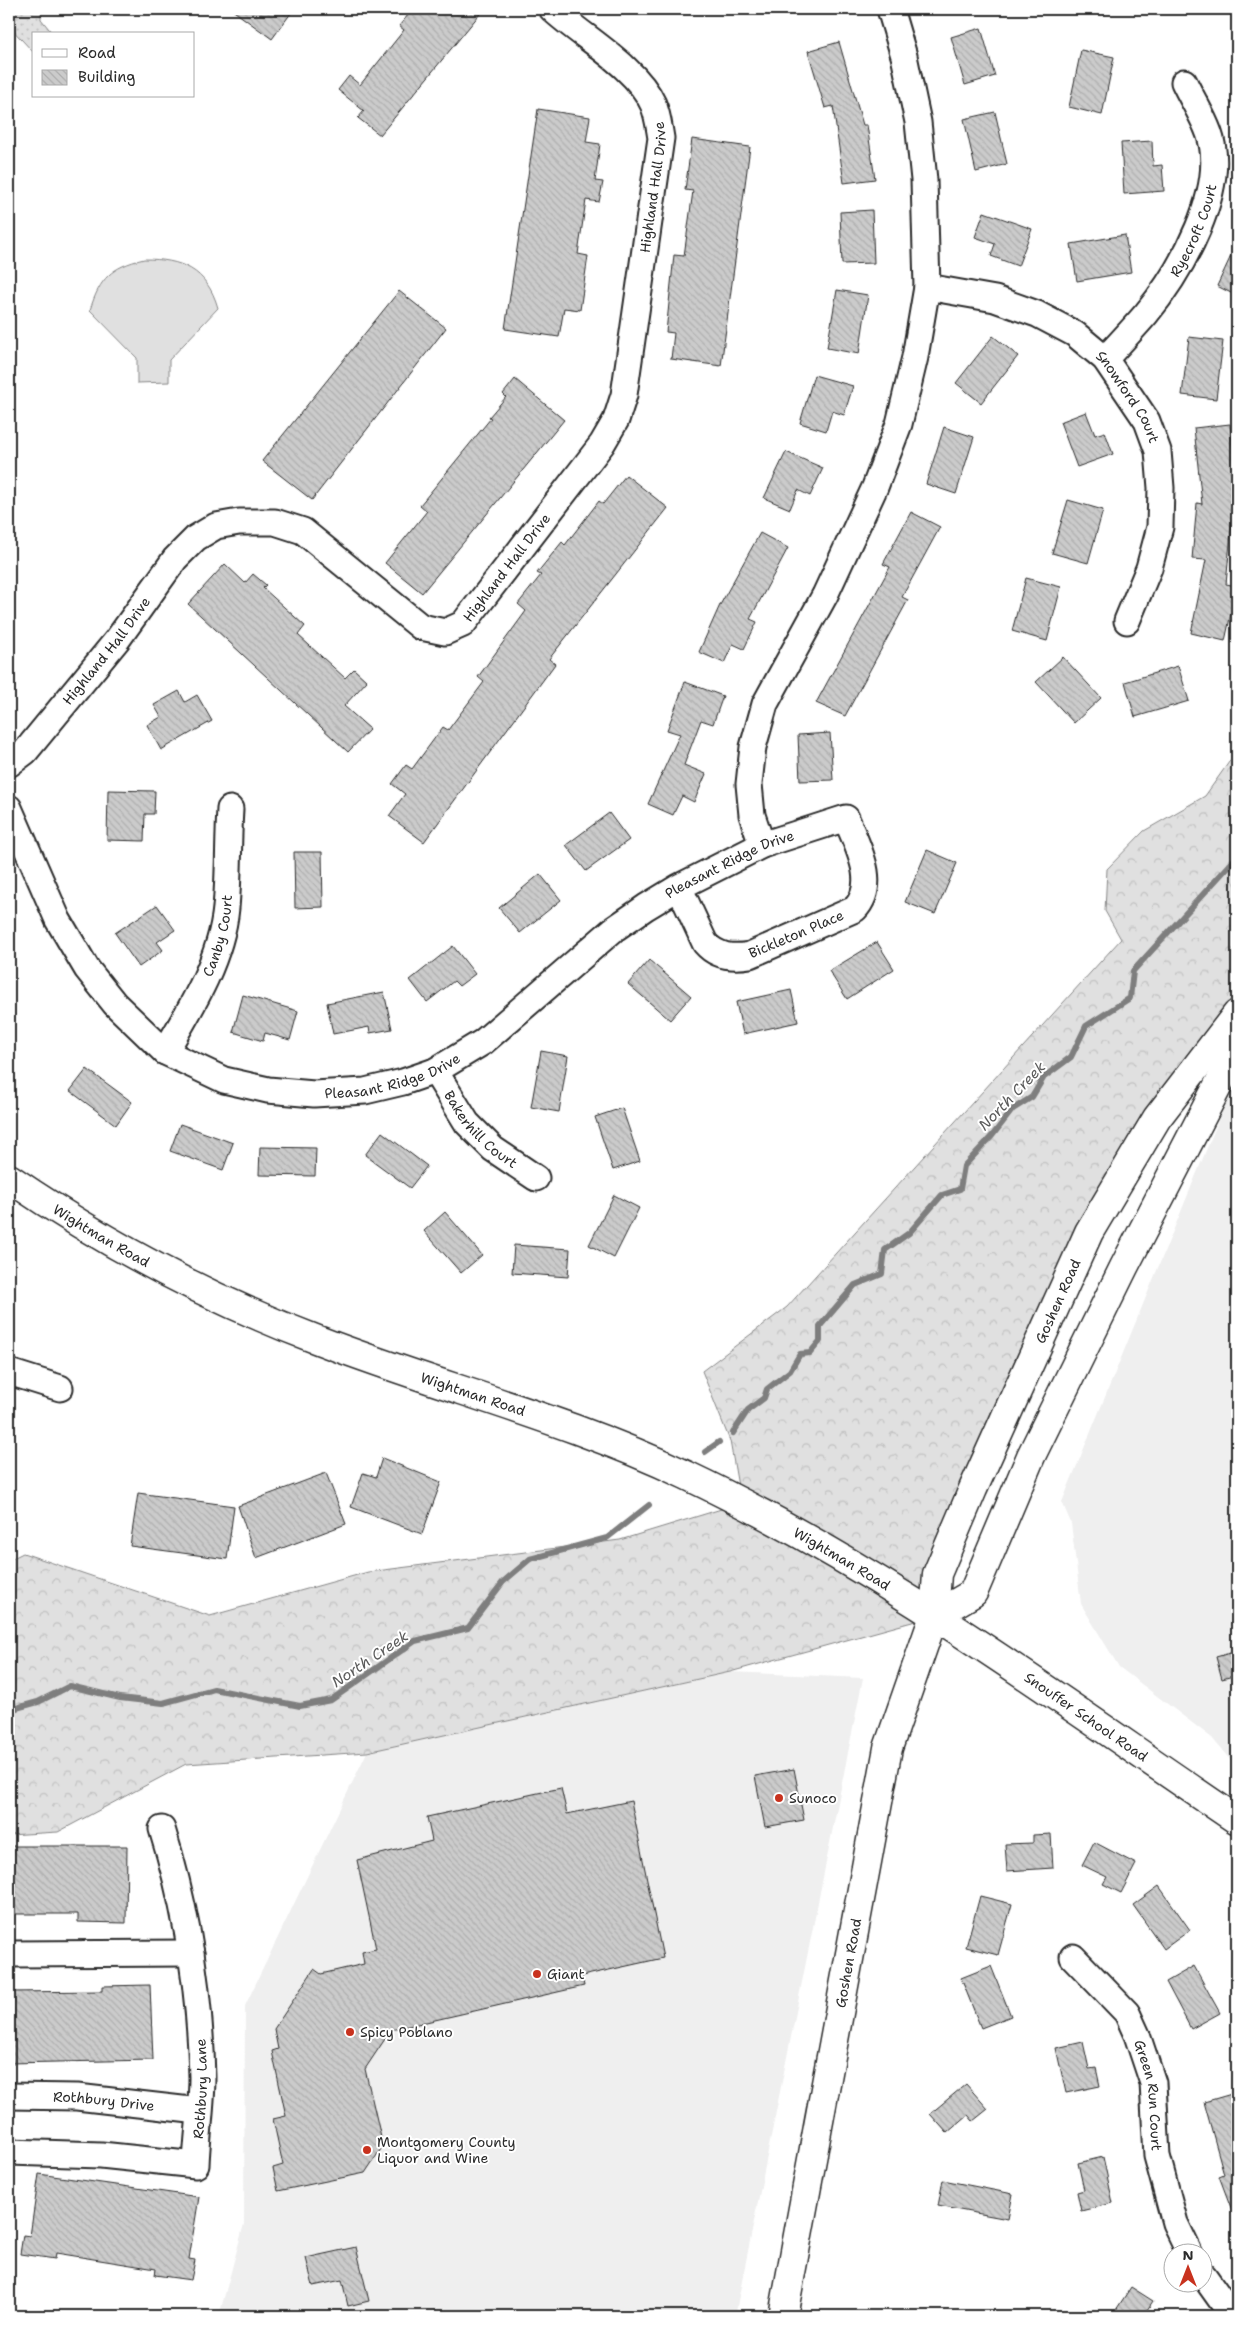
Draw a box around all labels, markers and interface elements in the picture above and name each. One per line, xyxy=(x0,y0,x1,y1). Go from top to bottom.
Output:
legend xyxy=(32,32,195,98)
text: Road xyxy=(78,43,116,63)
text: Building xyxy=(78,67,135,87)
street label: Highland Hall Drive xyxy=(636,120,670,254)
street label: Ryecroft Court xyxy=(1166,182,1220,280)
street label: Snowford Court xyxy=(1092,346,1163,445)
street label: Highland Hall Drive xyxy=(459,510,554,625)
street label: Highland Hall Drive xyxy=(59,593,154,708)
street label: Pleasant Ridge Drive xyxy=(661,826,796,903)
street label: Canby Court xyxy=(199,894,236,979)
street label: Bickleton Place xyxy=(746,906,846,962)
street label: Pleasant Ridge Drive xyxy=(324,1049,463,1102)
water label: North Creek xyxy=(974,1057,1050,1135)
street label: Bakerhill Court xyxy=(440,1087,521,1172)
street label: Wightman Road xyxy=(50,1200,153,1271)
street label: Goshen Road xyxy=(1031,1256,1085,1346)
street label: Wightman Road xyxy=(418,1368,528,1420)
street label: Wightman Road xyxy=(790,1523,894,1594)
water label: North Creek xyxy=(328,1626,413,1692)
street label: Snouffer School Road xyxy=(1021,1668,1152,1765)
place label: Sunoco xyxy=(789,1789,837,1807)
marker: Sunoco xyxy=(773,1792,785,1804)
street label: Goshen Road xyxy=(831,1917,865,2009)
place label: Giant xyxy=(547,1965,585,1983)
marker: Giant xyxy=(531,1968,543,1980)
place label: Spicy Poblano xyxy=(360,2023,453,2041)
marker: Spicy Poblano xyxy=(344,2026,356,2038)
street label: Green Run Court xyxy=(1130,2037,1166,2151)
street label: Rothbury Lane xyxy=(189,2038,211,2140)
street label: Rothbury Drive xyxy=(53,2088,156,2115)
place label: Montgomery County Liquor and Wine xyxy=(377,2133,516,2167)
marker: Montgomery County Liquor and Wine xyxy=(361,2144,373,2156)
north arrow xyxy=(1164,2242,1214,2292)
text: N xyxy=(1182,2246,1194,2264)

